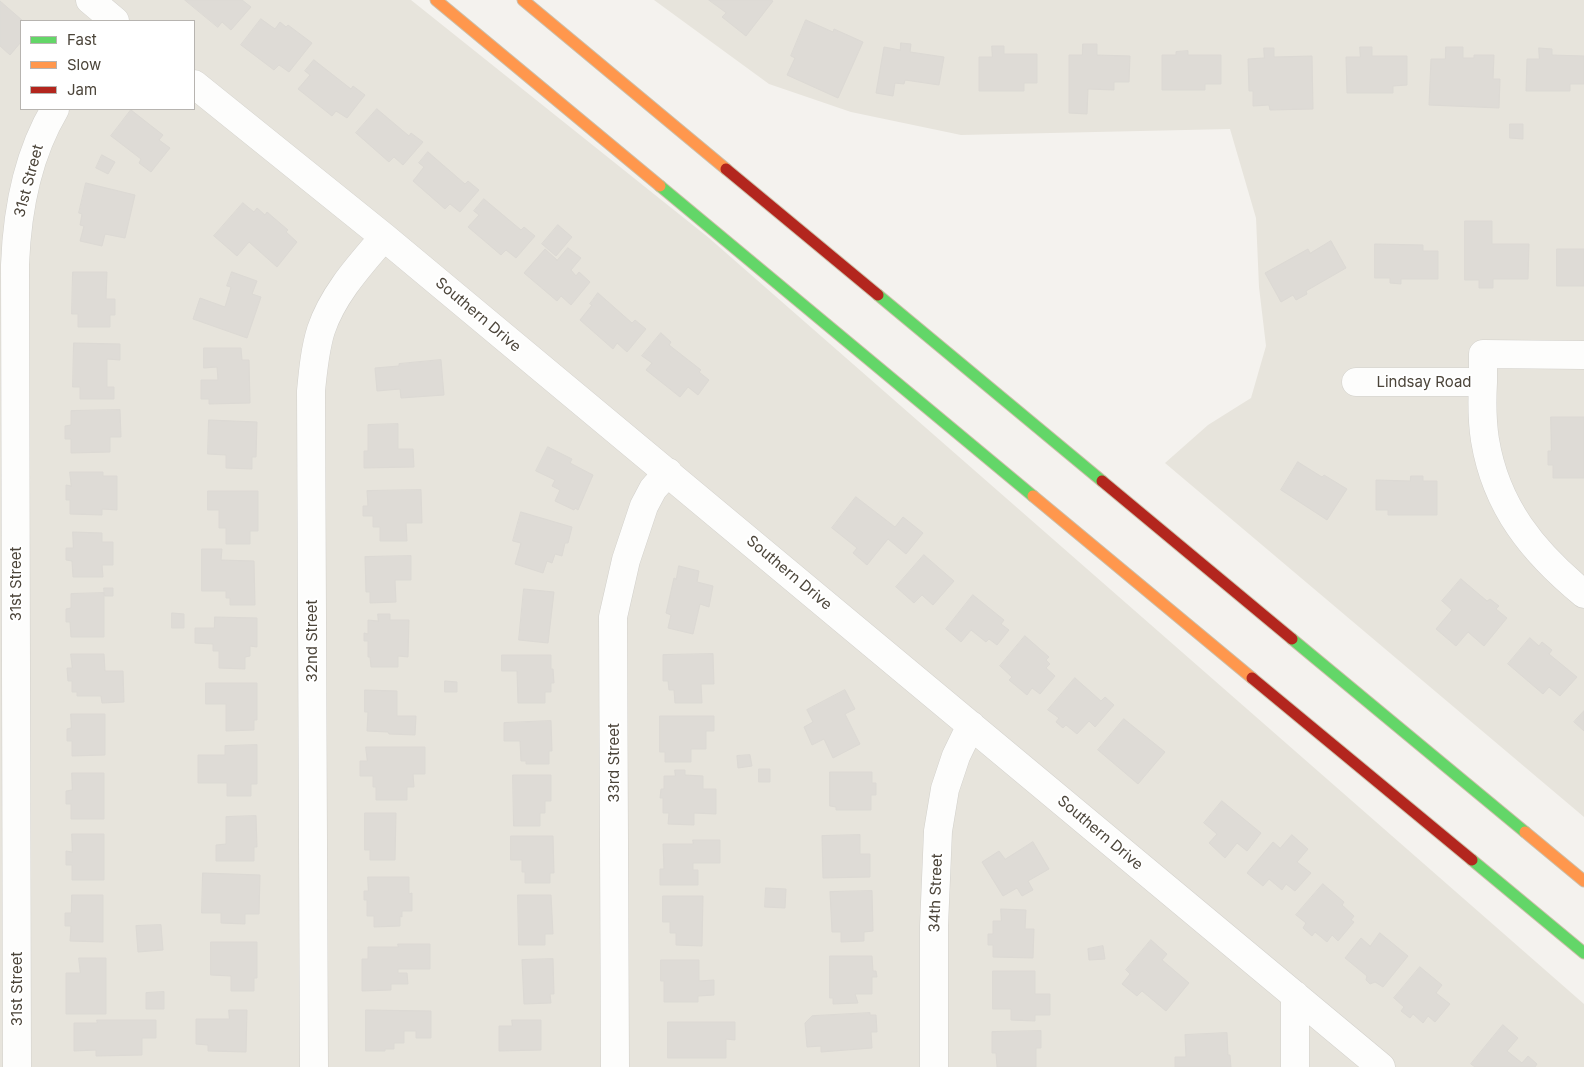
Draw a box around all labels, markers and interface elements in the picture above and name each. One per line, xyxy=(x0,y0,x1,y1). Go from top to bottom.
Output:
legend xyxy=(20,20,195,110)
text: Fast xyxy=(67,30,97,49)
text: Slow xyxy=(67,55,101,74)
text: Jam xyxy=(67,80,97,99)
street label: 31st Street xyxy=(11,143,47,219)
street label: Southern Drive xyxy=(432,274,524,356)
street label: Lindsay Road xyxy=(1376,373,1472,391)
street label: Southern Drive xyxy=(743,532,835,614)
street label: 31st Street xyxy=(7,547,25,621)
street label: 32nd Street xyxy=(303,599,321,683)
street label: 33rd Street xyxy=(605,723,623,803)
street label: Southern Drive xyxy=(1054,792,1146,874)
street label: 34th Street xyxy=(926,853,946,933)
street label: 31st Street xyxy=(8,952,26,1026)

